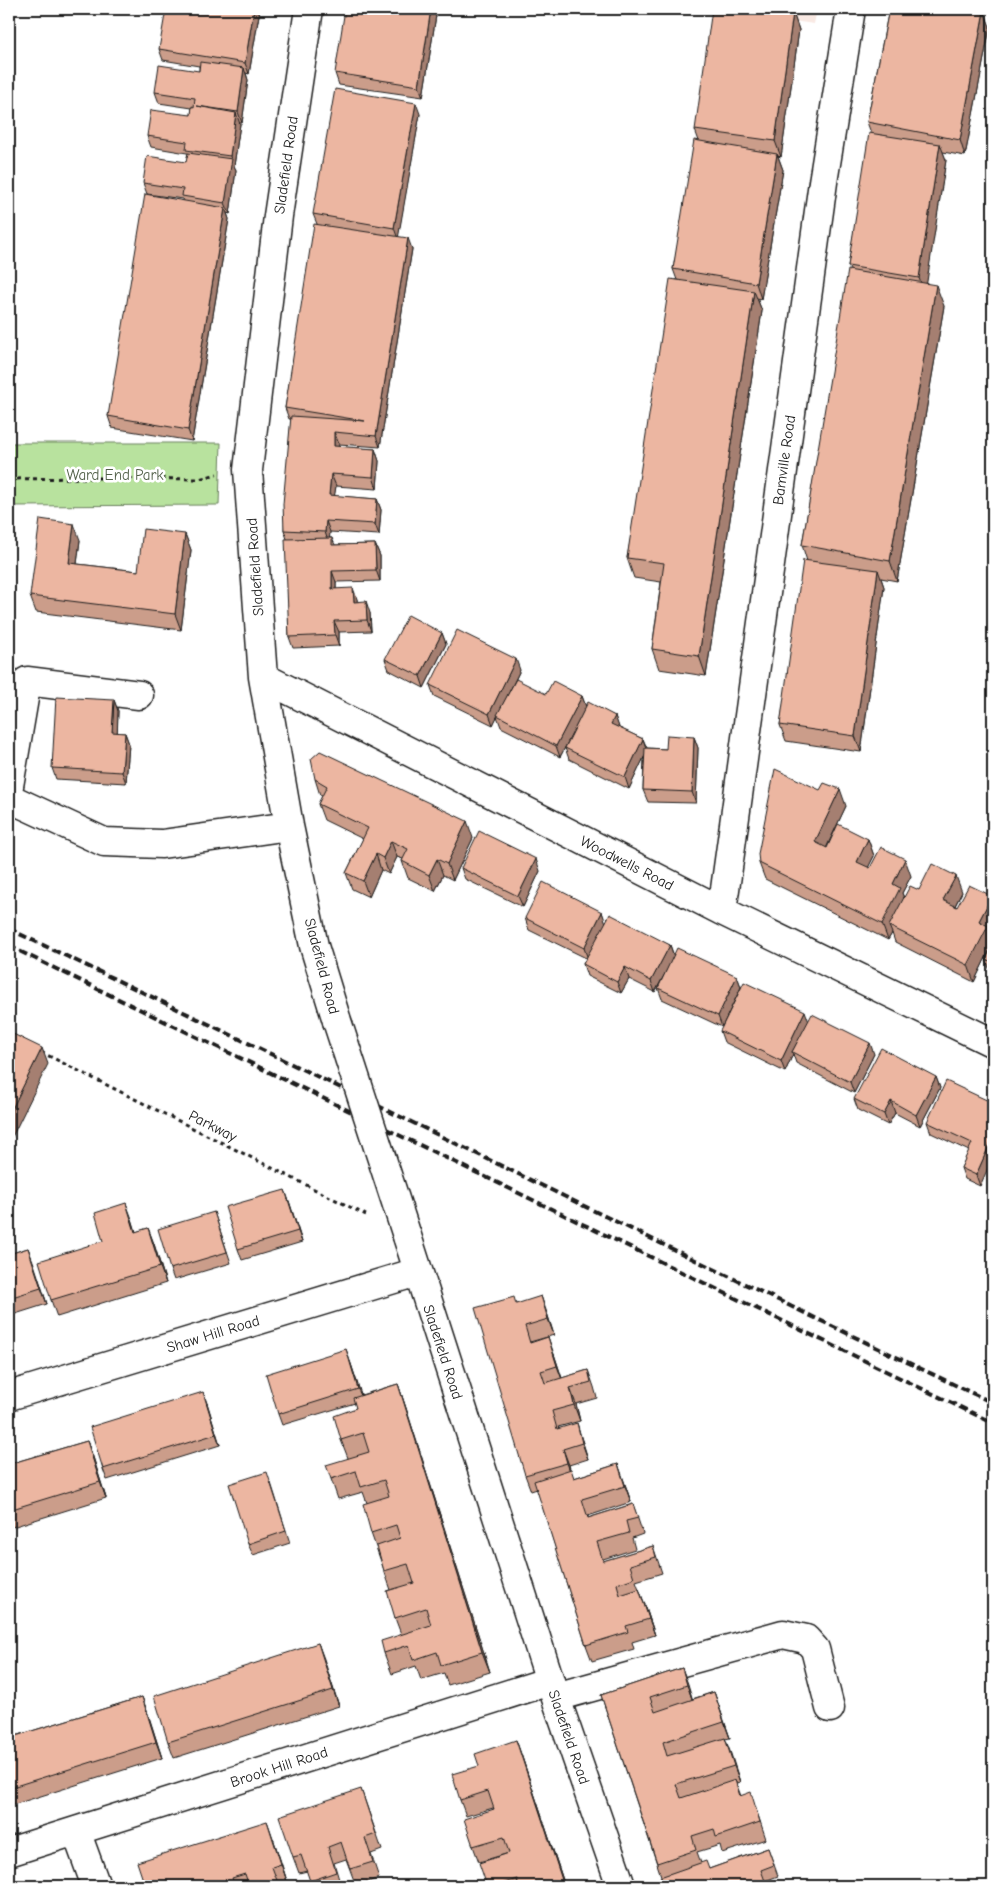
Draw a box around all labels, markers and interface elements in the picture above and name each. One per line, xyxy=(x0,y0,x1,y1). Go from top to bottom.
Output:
street label: Sladefield Road xyxy=(270,115,302,215)
street label: Bamville Road xyxy=(769,414,799,506)
park label: Ward End Park xyxy=(66,466,164,484)
street label: Sladefield Road xyxy=(243,517,267,617)
street label: Woodwells Road xyxy=(577,832,677,894)
street label: Sladefield Road xyxy=(301,916,343,1016)
street label: Parkway xyxy=(186,1106,240,1146)
street label: Sladefield Road xyxy=(419,1302,467,1402)
street label: Shaw Hill Road xyxy=(164,1311,262,1357)
street label: Sladefield Road xyxy=(544,1687,594,1787)
street label: Brook Hill Road xyxy=(228,1743,330,1791)

